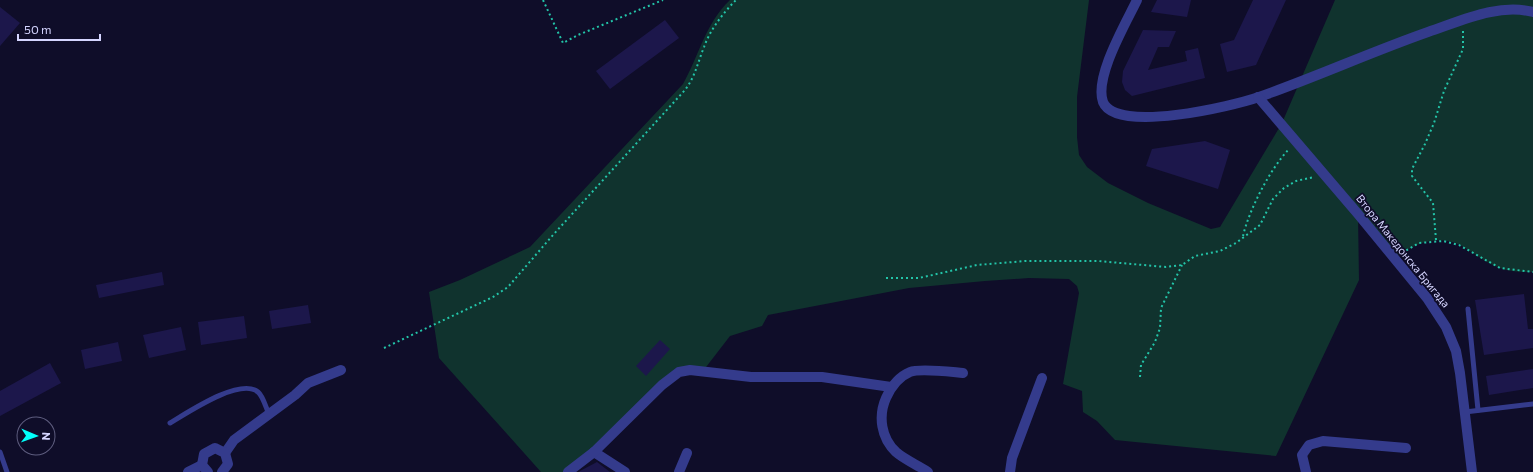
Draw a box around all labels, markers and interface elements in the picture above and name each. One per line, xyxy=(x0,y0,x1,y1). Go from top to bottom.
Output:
scale bar xyxy=(18,16,100,42)
text: 50 m xyxy=(24,22,52,36)
street label: Втора Македонска Бригада xyxy=(1354,192,1453,310)
north arrow xyxy=(16,416,56,456)
text: N xyxy=(40,432,53,441)

